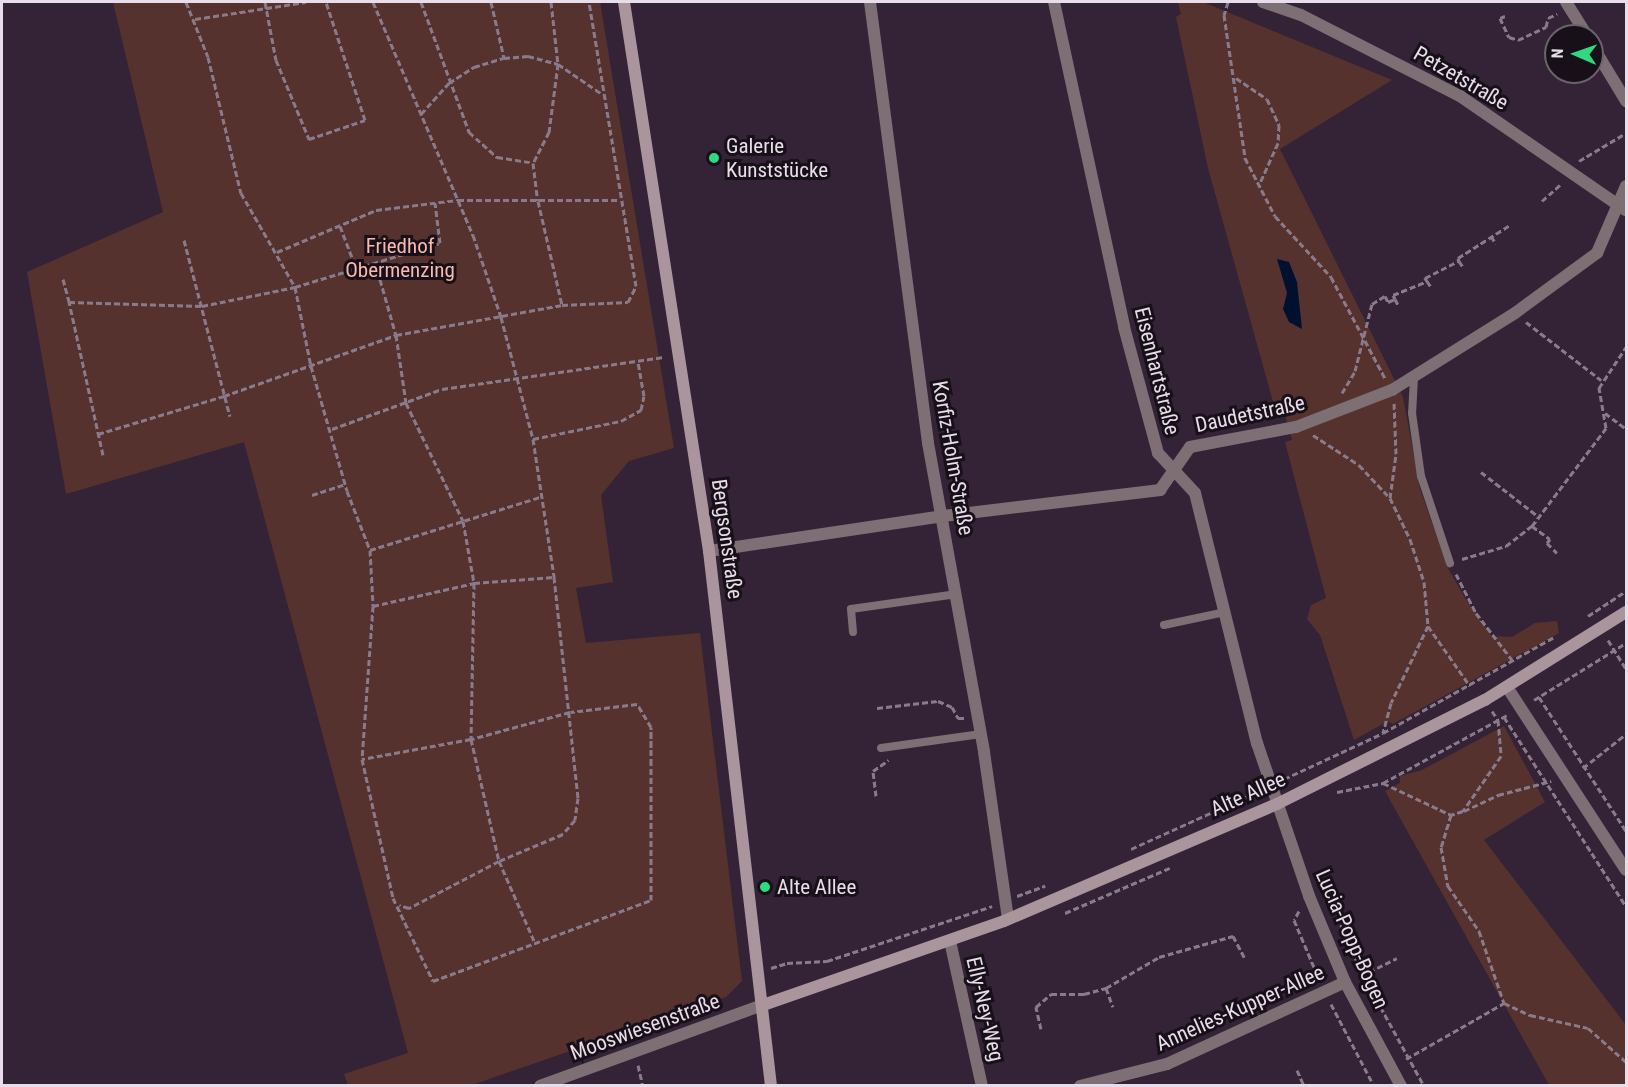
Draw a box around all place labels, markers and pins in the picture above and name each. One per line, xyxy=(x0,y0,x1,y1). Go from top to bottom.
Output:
place label: Galerie Kunststücke xyxy=(726,133,828,183)
marker: Galerie Kunststücke xyxy=(707,151,721,165)
place label: Alte Allee xyxy=(777,874,856,900)
marker: Alte Allee xyxy=(758,880,772,894)

